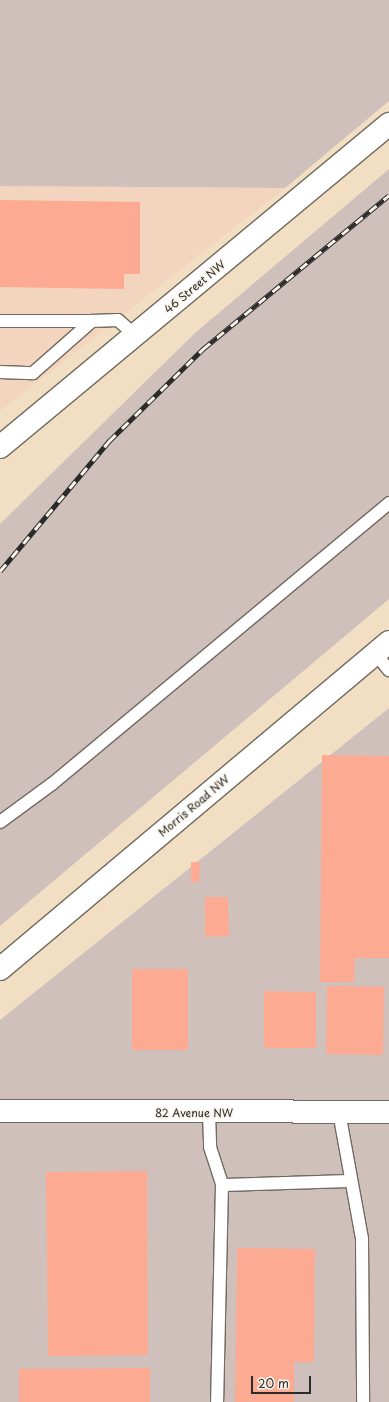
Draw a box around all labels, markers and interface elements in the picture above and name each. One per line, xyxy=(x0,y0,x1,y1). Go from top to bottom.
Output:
street label: 46 Street NW xyxy=(162,258,228,316)
street label: Morris Road NW xyxy=(156,773,232,839)
street label: 82 Avenue NW xyxy=(155,1106,233,1120)
scale bar xyxy=(253,1368,313,1394)
text: 20 m xyxy=(258,1374,289,1392)

